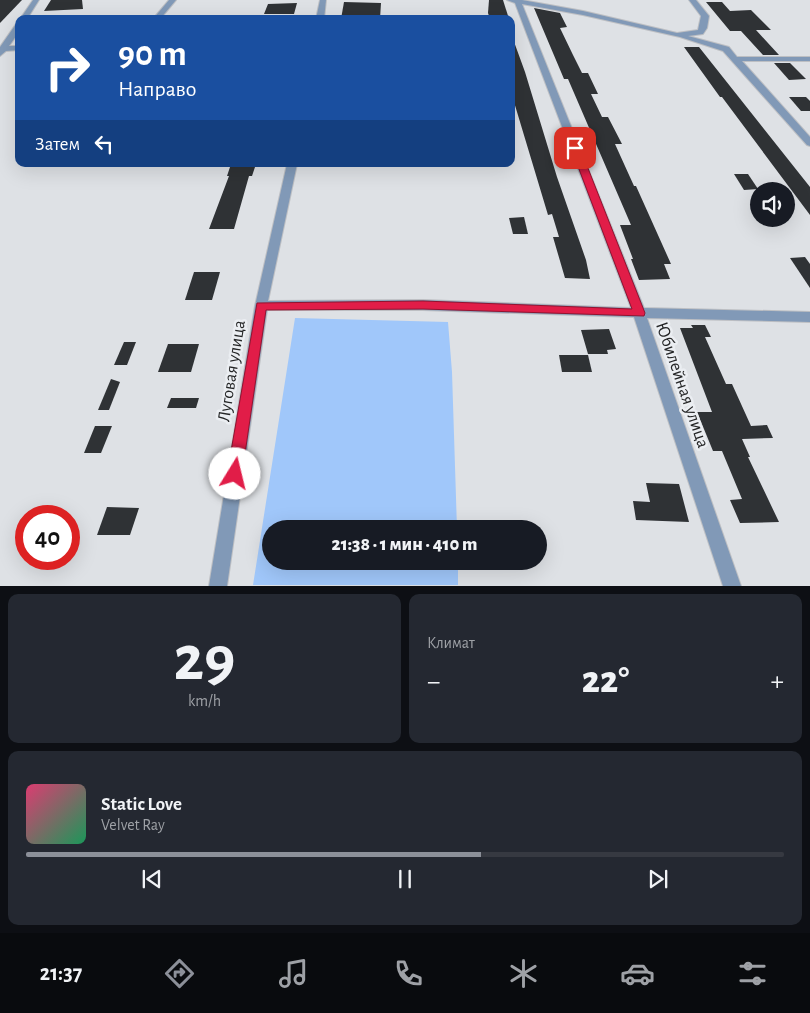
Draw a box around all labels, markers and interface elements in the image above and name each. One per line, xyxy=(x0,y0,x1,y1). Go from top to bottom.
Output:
icon: right xyxy=(35,35,100,100)
text: 90 m xyxy=(118,37,187,72)
text: Направо xyxy=(118,78,196,100)
pin xyxy=(554,127,596,169)
icon: left xyxy=(90,130,118,158)
icon: arrive xyxy=(561,134,589,162)
text: Затем xyxy=(35,135,80,154)
map controls xyxy=(750,182,795,227)
button: sound xyxy=(750,182,795,227)
street label: Луговая улица xyxy=(215,319,249,423)
street label: Юбилейная улица xyxy=(652,319,713,450)
position arrow xyxy=(208,447,260,499)
speed limit sign: 40 xyxy=(15,505,80,570)
text: 21:38 · 1 мин · 410 m xyxy=(332,535,477,554)
text: 29 xyxy=(173,627,236,692)
text: Климат xyxy=(427,635,475,651)
text: 22° xyxy=(582,662,629,700)
text: − xyxy=(427,668,440,696)
text: + xyxy=(771,668,784,696)
text: km/h xyxy=(188,693,221,709)
text: Static Love xyxy=(101,795,182,814)
text: Velvet Ray xyxy=(101,817,165,833)
icon: previous xyxy=(138,865,166,893)
icon: pause xyxy=(391,865,419,893)
icon: next xyxy=(644,865,672,893)
icon: directions xyxy=(162,956,197,991)
icon: music xyxy=(276,956,311,991)
icon: phone xyxy=(391,956,426,991)
icon: climate xyxy=(506,956,541,991)
icon: car xyxy=(620,956,655,991)
icon: filters xyxy=(735,956,770,991)
text: 21:37 xyxy=(40,962,82,984)

